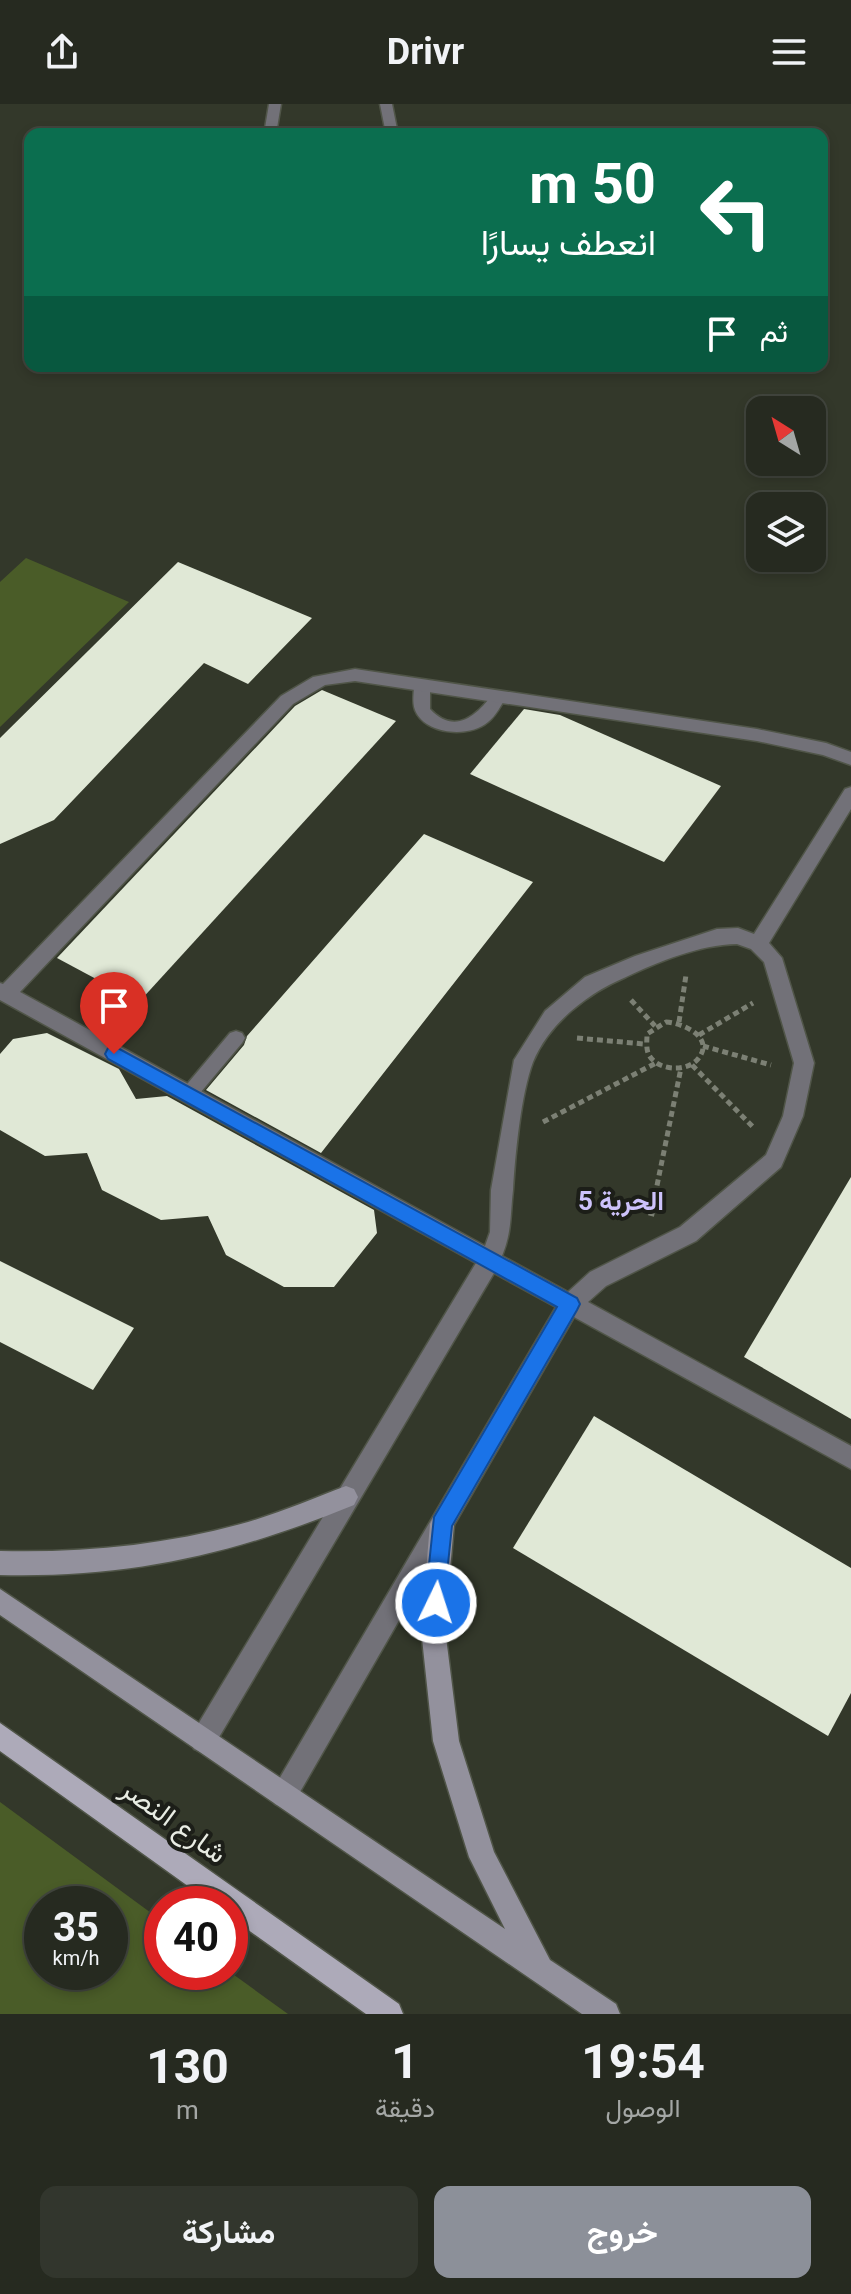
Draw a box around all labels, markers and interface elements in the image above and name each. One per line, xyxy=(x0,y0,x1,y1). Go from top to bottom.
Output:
icon: share xyxy=(40,30,84,74)
icon: menu xyxy=(767,30,811,74)
text: Drivr xyxy=(387,31,464,73)
text: 50 m xyxy=(529,151,656,217)
icon: left xyxy=(684,160,788,264)
text: انعطف يسارًا xyxy=(481,222,656,264)
icon: arrive xyxy=(700,312,744,356)
text: ثم xyxy=(760,314,788,349)
north arrow xyxy=(746,396,826,476)
map controls xyxy=(746,396,826,572)
button: layers xyxy=(746,492,826,572)
pin xyxy=(80,972,148,1054)
icon: arrive xyxy=(92,984,136,1028)
district label: الحرية 5 xyxy=(578,1186,664,1217)
position arrow xyxy=(394,1561,478,1645)
street label: شارع النصر xyxy=(113,1771,233,1872)
speed limit sign: 40 xyxy=(144,1886,248,1990)
text: 35 xyxy=(53,1904,99,1951)
text: km/h xyxy=(53,1946,99,1970)
text: 1 xyxy=(391,2033,419,2090)
text: 19:54 xyxy=(581,2033,705,2090)
text: 130 xyxy=(146,2038,229,2095)
text: دقيقة xyxy=(375,2093,435,2123)
text: الوصول xyxy=(606,2093,681,2123)
text: m xyxy=(176,2095,199,2125)
button: مشاركة xyxy=(40,2186,418,2278)
button: خروج xyxy=(434,2186,811,2278)

